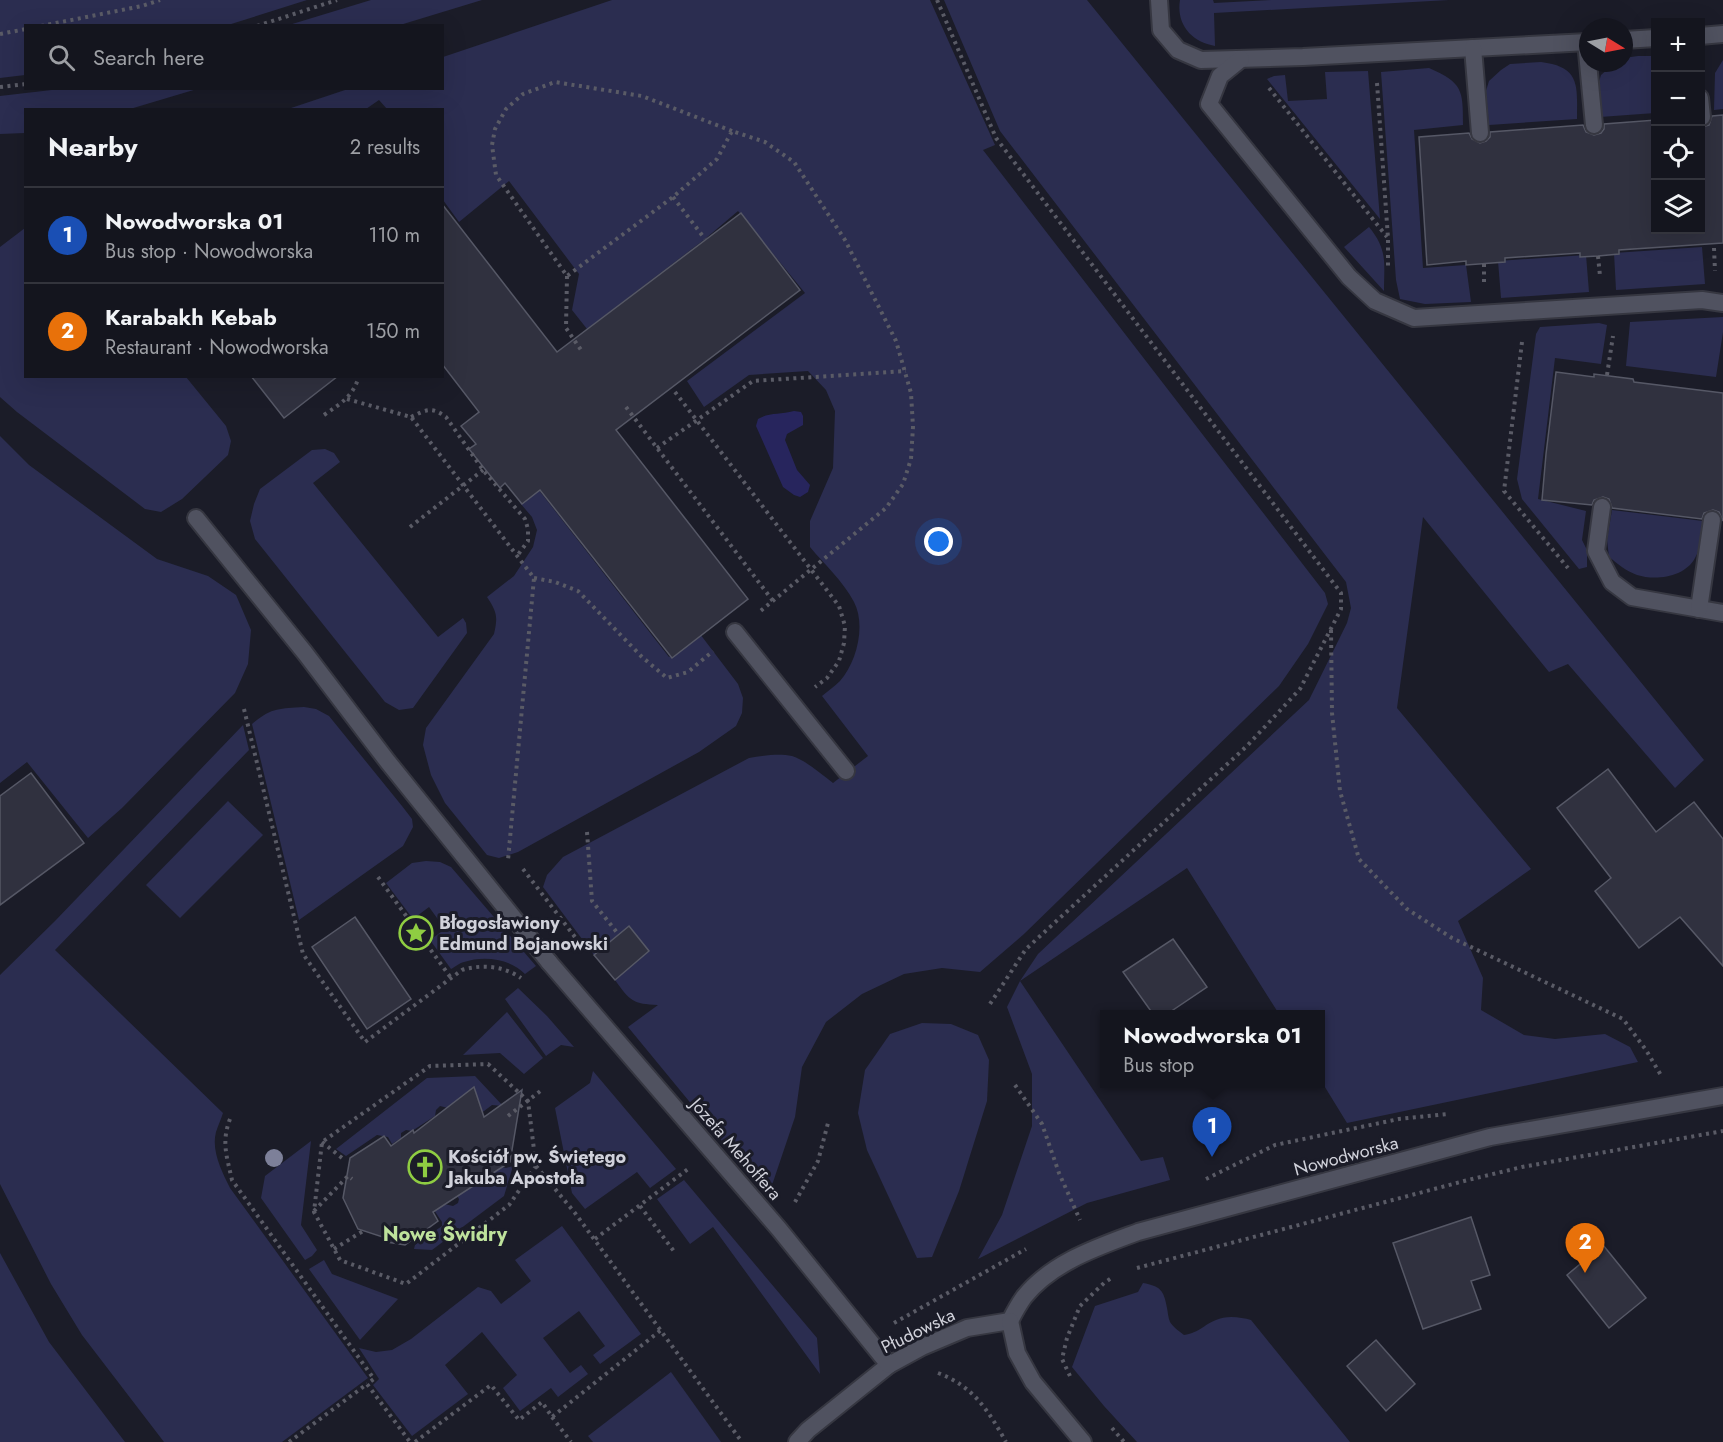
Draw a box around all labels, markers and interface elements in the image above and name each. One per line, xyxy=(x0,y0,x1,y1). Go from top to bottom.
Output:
north arrow xyxy=(1579,18,1633,72)
map controls xyxy=(1651,18,1705,234)
button: + xyxy=(1651,18,1705,72)
search box xyxy=(24,24,444,90)
icon: search xyxy=(45,41,78,74)
text: Search here xyxy=(93,41,204,73)
button: − xyxy=(1651,72,1705,126)
button: locate xyxy=(1651,126,1705,180)
text: Nearby xyxy=(48,128,137,166)
text: 2 results xyxy=(350,133,420,162)
button: layers xyxy=(1651,180,1705,234)
text: Nowodworska 01 xyxy=(105,205,283,237)
text: 1 xyxy=(62,221,73,250)
text: 110 m xyxy=(368,221,420,250)
text: Bus stop · Nowodworska xyxy=(105,237,313,266)
text: Karabakh Kebab xyxy=(105,301,277,333)
text: 2 xyxy=(61,317,74,346)
text: 150 m xyxy=(366,317,420,346)
text: Restaurant · Nowodworska xyxy=(105,333,329,362)
your location xyxy=(924,527,953,556)
place label: Błogosławiony Edmund Bojanowski xyxy=(439,910,608,957)
place icon: Błogosławiony Edmund Bojanowski xyxy=(398,915,434,951)
popup xyxy=(1100,1010,1325,1088)
text: Nowodworska 01 xyxy=(1123,1019,1302,1051)
text: Bus stop xyxy=(1123,1051,1194,1080)
street label: Józefa Mehoffera xyxy=(683,1091,788,1206)
pin: 1 xyxy=(1192,1108,1232,1157)
street label: Nowodworska xyxy=(1291,1130,1401,1182)
place label: Kościół pw. Świętego Jakuba Apostoła xyxy=(445,1144,627,1191)
church icon: Kościół pw. Świętego Jakuba Apostoła xyxy=(407,1149,443,1185)
district label: Nowe Świdry xyxy=(383,1220,508,1249)
pin: 2 xyxy=(1566,1224,1604,1273)
street label: Płudowska xyxy=(877,1302,959,1360)

